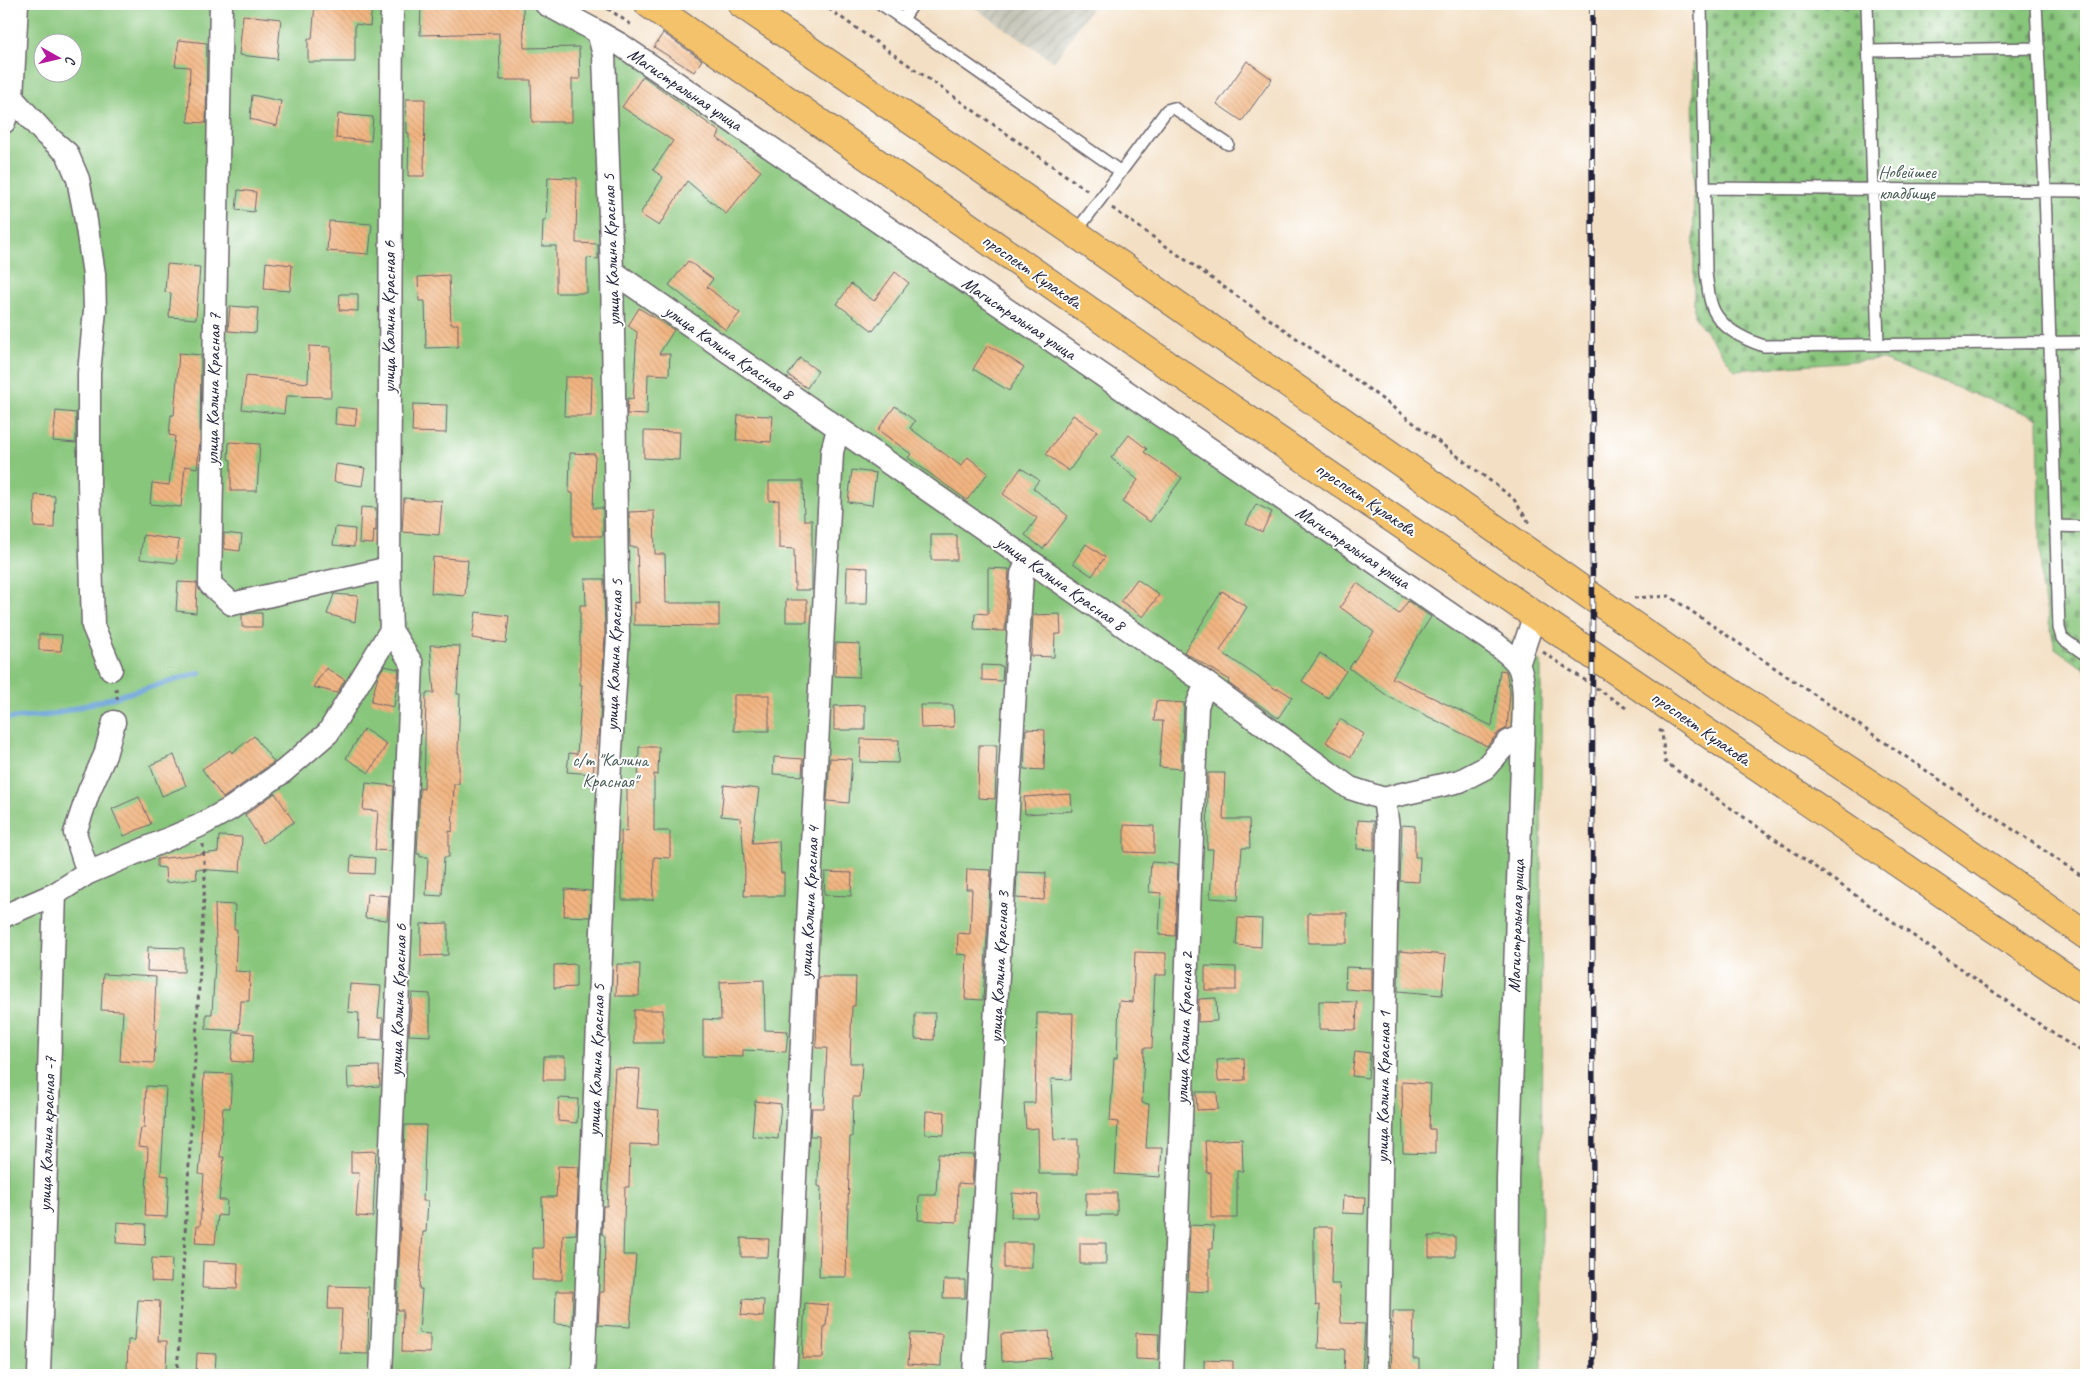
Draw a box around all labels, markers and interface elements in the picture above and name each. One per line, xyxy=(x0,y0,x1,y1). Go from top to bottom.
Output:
north arrow xyxy=(32,32,82,82)
street label: Магистральная улица xyxy=(624,43,748,136)
text: С xyxy=(61,55,79,66)
park label: Новейшее кладбище xyxy=(1878,161,1937,204)
street label: улица Калина Красная 5 xyxy=(597,173,625,327)
street label: проспект Кулакова xyxy=(978,229,1087,314)
street label: улица Калина Красная 6 xyxy=(378,240,400,394)
street label: Магистральная улица xyxy=(958,272,1082,365)
street label: улица Калина Красная 8 xyxy=(660,299,799,406)
street label: улица Калина Красная 7 xyxy=(201,312,225,466)
street label: проспект Кулакова xyxy=(1312,457,1422,541)
street label: Магистральная улица xyxy=(1292,501,1416,594)
street label: улица Калина Красная 8 xyxy=(992,530,1131,637)
street label: улица Калина Красная 5 xyxy=(600,578,628,732)
street label: проспект Кулакова xyxy=(1647,686,1756,771)
park label: с/т "Калина Красная" xyxy=(572,749,649,792)
street label: улица Калина Красная 4 xyxy=(794,824,824,980)
street label: Магистральная улица xyxy=(1503,857,1529,993)
street label: улица Калина Красная 3 xyxy=(984,889,1014,1045)
street label: улица Калина Красная 6 xyxy=(384,923,412,1077)
street label: улица Калина Красная 2 xyxy=(1170,950,1198,1105)
street label: улица Калина Красная 5 xyxy=(582,983,610,1137)
street label: улица Калина Красная 1 xyxy=(1371,1010,1395,1164)
street label: улица Калина красная -7 xyxy=(33,1055,61,1213)

